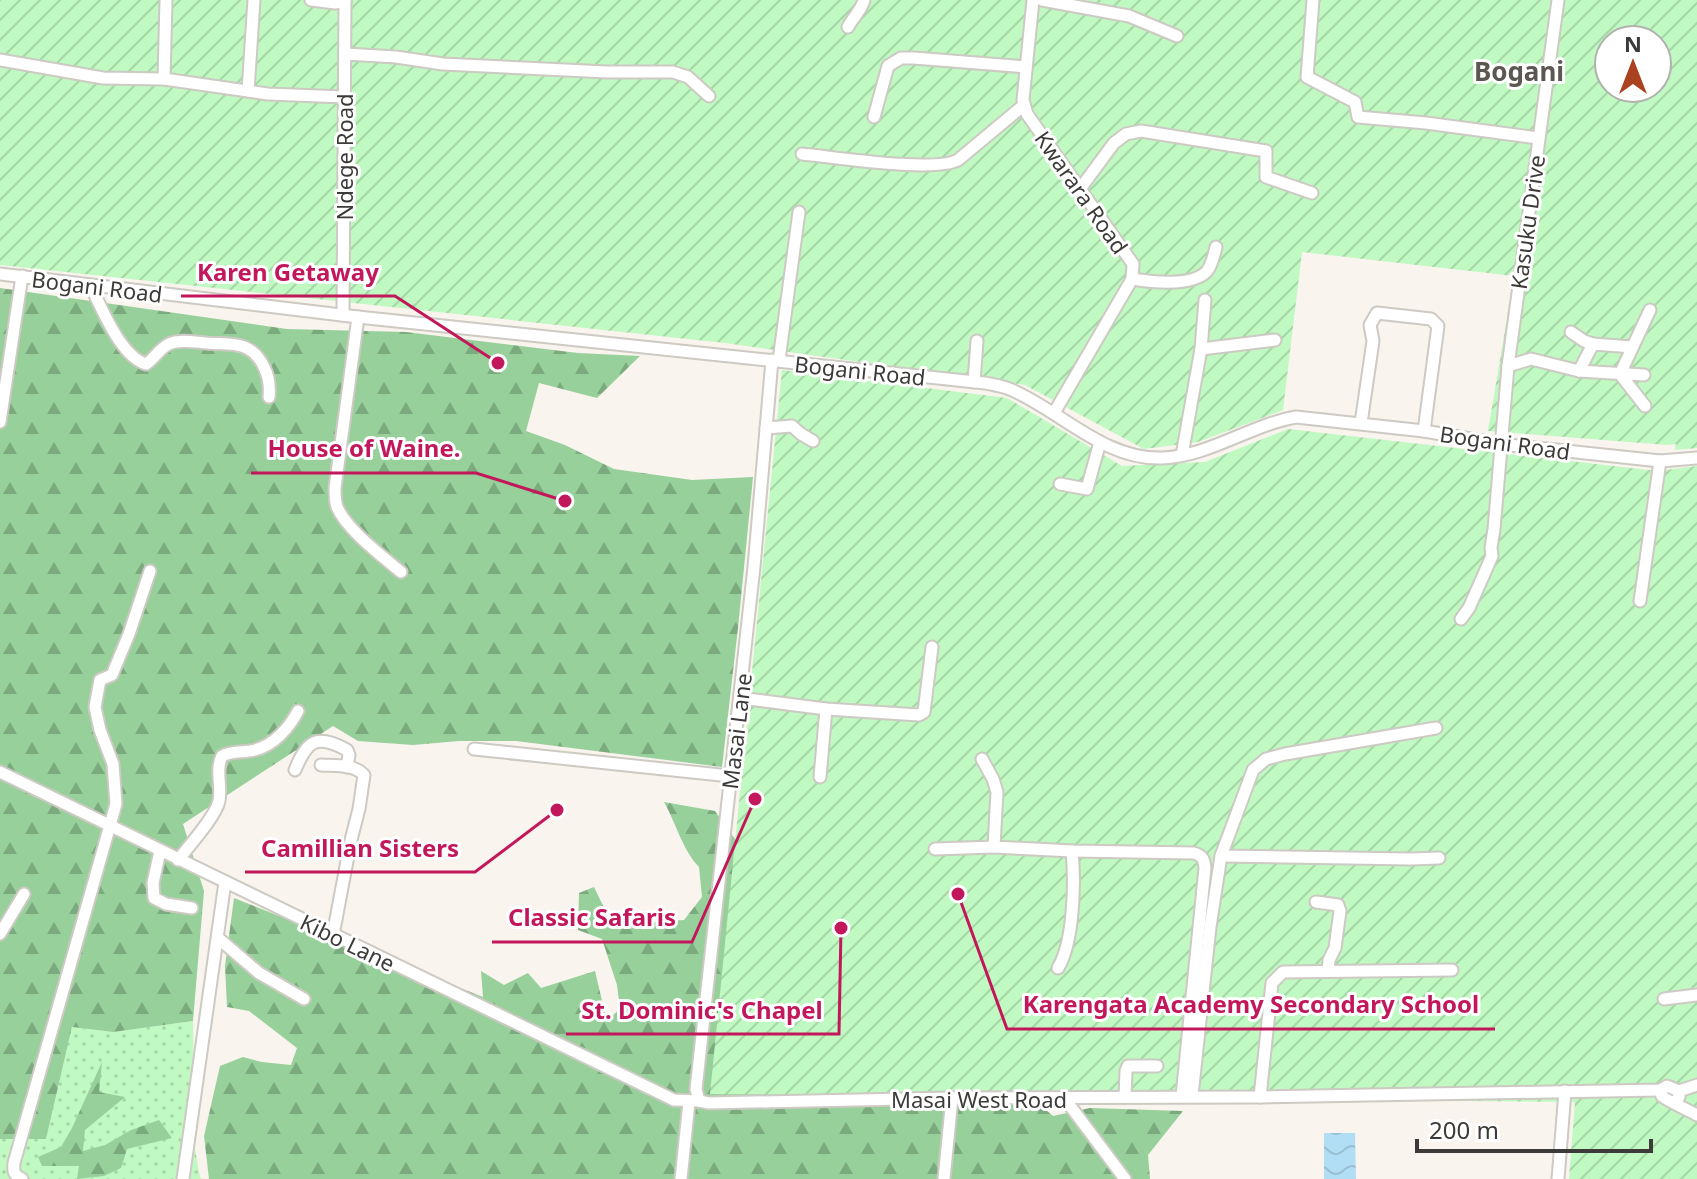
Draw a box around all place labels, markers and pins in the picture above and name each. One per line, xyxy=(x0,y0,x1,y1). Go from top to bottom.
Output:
callout: Karen Getaway xyxy=(181,248,395,296)
callout: House of Waine. xyxy=(251,425,476,473)
callout: Camillian Sisters xyxy=(245,824,475,872)
callout: Classic Safaris xyxy=(492,894,692,942)
callout: Karengata Academy Secondary School xyxy=(1007,981,1495,1029)
callout: St. Dominic's Chapel xyxy=(566,986,839,1034)

